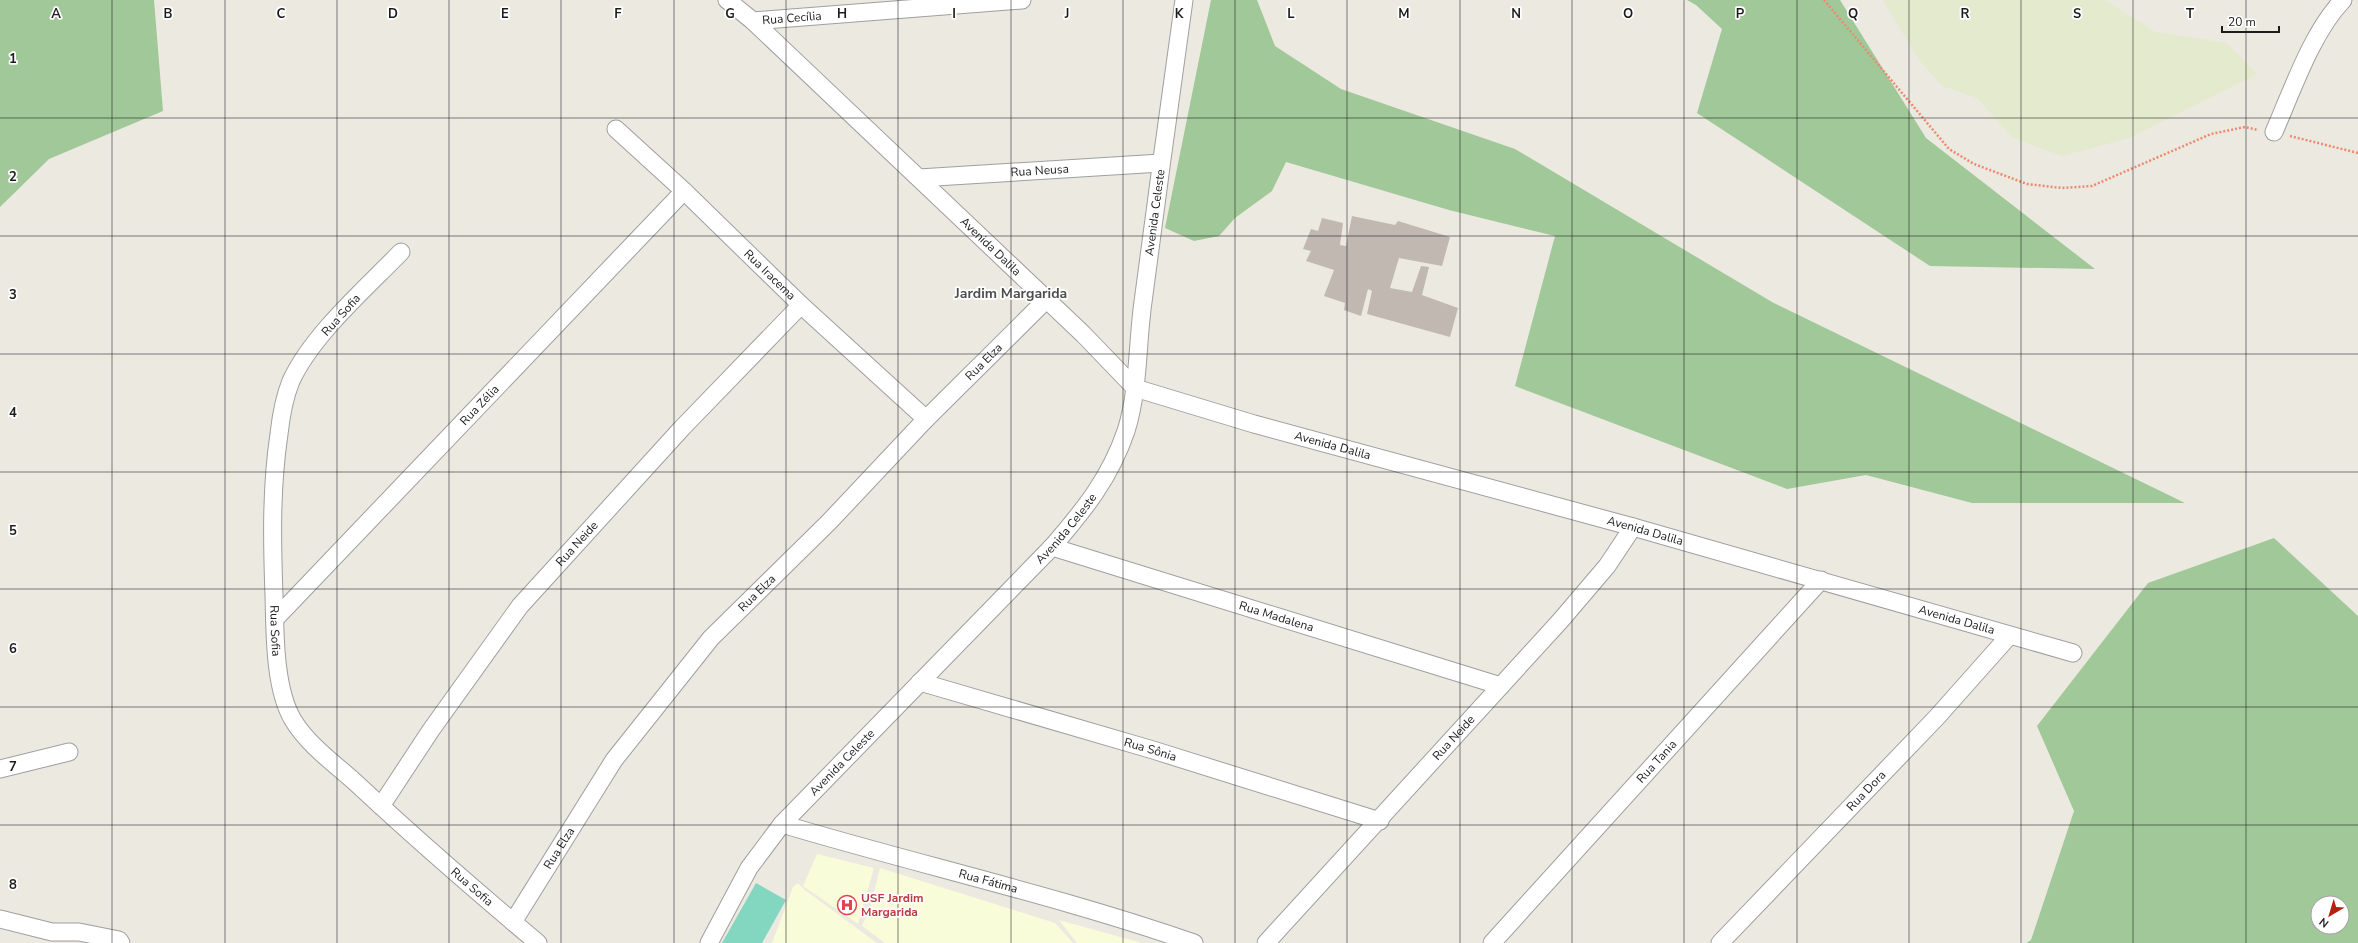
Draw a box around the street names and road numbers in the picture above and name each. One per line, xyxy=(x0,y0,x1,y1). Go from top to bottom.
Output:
street label: Rua Cecília xyxy=(762,8,822,28)
street label: Rua Neusa xyxy=(1010,161,1069,180)
street label: Avenida Celeste xyxy=(1141,168,1169,257)
street label: Avenida Dalila xyxy=(957,214,1025,279)
street label: Rua Iracema xyxy=(741,246,799,304)
street label: Rua Sofia xyxy=(318,291,364,339)
street label: Rua Elza xyxy=(962,340,1006,384)
street label: Rua Zélia xyxy=(456,381,503,429)
street label: Avenida Dalila xyxy=(1293,427,1373,463)
street label: Avenida Celeste xyxy=(1032,490,1100,567)
street label: Avenida Dalila xyxy=(1605,512,1685,549)
street label: Rua Neide xyxy=(552,518,601,570)
street label: Rua Elza xyxy=(735,571,779,615)
street label: Rua Madalena xyxy=(1237,597,1316,636)
street label: Avenida Dalila xyxy=(1917,601,1997,638)
street label: Rua Sofia xyxy=(266,605,284,657)
street label: Rua Neide xyxy=(1429,712,1478,764)
street label: Avenida Celeste xyxy=(806,726,878,799)
street label: Rua Sônia xyxy=(1122,734,1179,765)
street label: Rua Tania xyxy=(1633,736,1680,786)
street label: Rua Dora xyxy=(1843,767,1889,815)
street label: Rua Elza xyxy=(540,824,578,872)
street label: Rua Sofia xyxy=(447,864,497,910)
street label: Rua Fátima xyxy=(957,865,1020,897)

